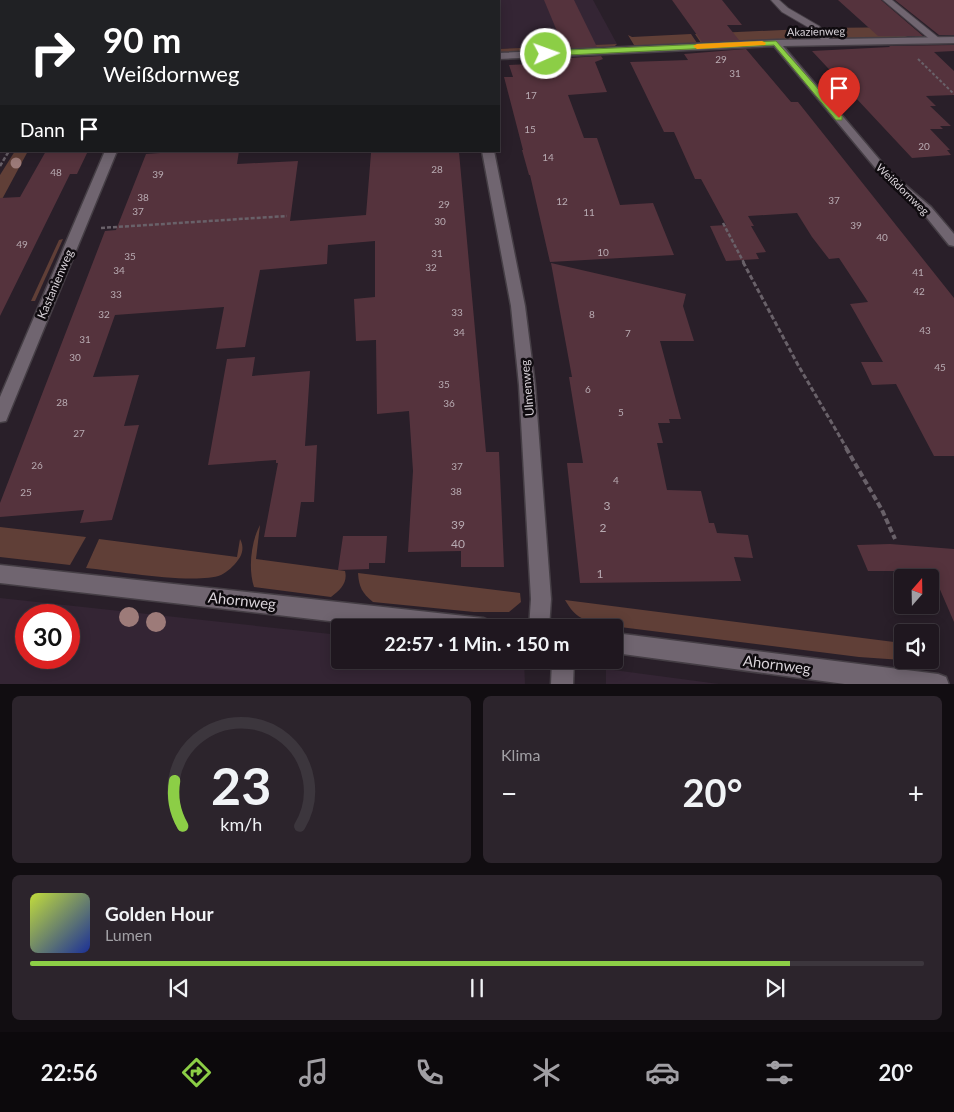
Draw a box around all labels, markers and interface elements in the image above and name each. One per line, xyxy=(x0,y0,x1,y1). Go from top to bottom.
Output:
text: 90 m xyxy=(103,18,181,60)
icon: right xyxy=(20,20,85,85)
street label: Akazienweg xyxy=(787,24,845,38)
position arrow xyxy=(519,27,571,79)
house number: 29 xyxy=(715,53,727,65)
text: Weißdornweg xyxy=(103,60,239,87)
house number: 31 xyxy=(729,67,741,79)
pin xyxy=(818,67,860,118)
icon: arrive xyxy=(825,74,853,102)
house number: 17 xyxy=(525,89,537,101)
icon: arrive xyxy=(75,115,103,143)
text: Dann xyxy=(20,118,65,141)
house number: 15 xyxy=(524,123,536,135)
house number: 20 xyxy=(918,140,930,152)
house number: 14 xyxy=(542,151,554,163)
street label: Weißdornweg xyxy=(874,161,932,218)
house number: 28 xyxy=(431,163,443,175)
house number: 48 xyxy=(50,166,62,178)
house number: 39 xyxy=(152,168,164,180)
house number: 38 xyxy=(137,191,149,203)
house number: 37 xyxy=(828,194,840,206)
house number: 12 xyxy=(556,195,568,207)
house number: 29 xyxy=(438,198,450,210)
house number: 37 xyxy=(132,205,144,217)
house number: 11 xyxy=(583,206,595,218)
house number: 30 xyxy=(434,215,446,227)
house number: 39 xyxy=(850,219,862,231)
house number: 40 xyxy=(876,231,888,243)
house number: 49 xyxy=(16,238,28,250)
house number: 10 xyxy=(597,246,609,258)
street label: Kastanienweg xyxy=(34,247,76,321)
house number: 31 xyxy=(431,247,443,259)
house number: 35 xyxy=(124,250,136,262)
house number: 32 xyxy=(425,261,437,273)
house number: 34 xyxy=(113,264,125,276)
house number: 41 xyxy=(912,266,924,278)
house number: 42 xyxy=(913,285,925,297)
house number: 33 xyxy=(110,288,122,300)
house number: 33 xyxy=(451,306,463,318)
house number: 32 xyxy=(98,308,110,320)
house number: 8 xyxy=(589,308,595,320)
house number: 43 xyxy=(919,324,931,336)
house number: 34 xyxy=(453,326,465,338)
house number: 7 xyxy=(625,327,631,339)
house number: 31 xyxy=(79,333,91,345)
house number: 30 xyxy=(69,351,81,363)
street label: Ulmenweg xyxy=(517,359,537,417)
house number: 45 xyxy=(934,361,946,373)
house number: 35 xyxy=(438,378,450,390)
house number: 6 xyxy=(585,383,591,395)
house number: 28 xyxy=(56,396,68,408)
house number: 36 xyxy=(443,397,455,409)
house number: 5 xyxy=(618,406,624,418)
house number: 27 xyxy=(73,427,85,439)
house number: 26 xyxy=(31,459,43,471)
house number: 37 xyxy=(451,460,463,472)
house number: 4 xyxy=(613,474,619,486)
house number: 38 xyxy=(450,485,462,497)
house number: 25 xyxy=(20,486,32,498)
house number: 3 xyxy=(604,498,611,513)
house number: 39 xyxy=(451,517,465,532)
house number: 2 xyxy=(600,520,607,535)
house number: 40 xyxy=(451,536,465,551)
house number: 1 xyxy=(597,566,604,581)
north arrow xyxy=(894,569,939,614)
map controls xyxy=(894,569,939,669)
street label: Ahornweg xyxy=(207,587,277,613)
speed limit sign: 30 xyxy=(15,604,80,669)
button: sound xyxy=(894,624,939,669)
text: 22:57 · 1 Min. · 150 m xyxy=(385,632,569,655)
street label: Ahornweg xyxy=(742,651,812,677)
text: Klima xyxy=(501,745,540,764)
text: 23 xyxy=(211,754,272,816)
text: 20° xyxy=(683,769,742,815)
text: − xyxy=(501,776,517,810)
text: + xyxy=(908,776,924,810)
text: km/h xyxy=(221,813,262,835)
text: Golden Hour xyxy=(105,902,214,925)
text: Lumen xyxy=(105,925,152,944)
icon: previous xyxy=(165,974,193,1002)
icon: pause xyxy=(463,974,491,1002)
icon: next xyxy=(761,974,789,1002)
icon: directions xyxy=(179,1055,214,1090)
icon: music xyxy=(296,1055,331,1090)
icon: phone xyxy=(412,1055,447,1090)
icon: climate xyxy=(529,1055,564,1090)
icon: car xyxy=(645,1055,680,1090)
icon: filters xyxy=(762,1055,797,1090)
text: 22:56 xyxy=(41,1059,98,1086)
text: 20° xyxy=(878,1059,913,1086)

